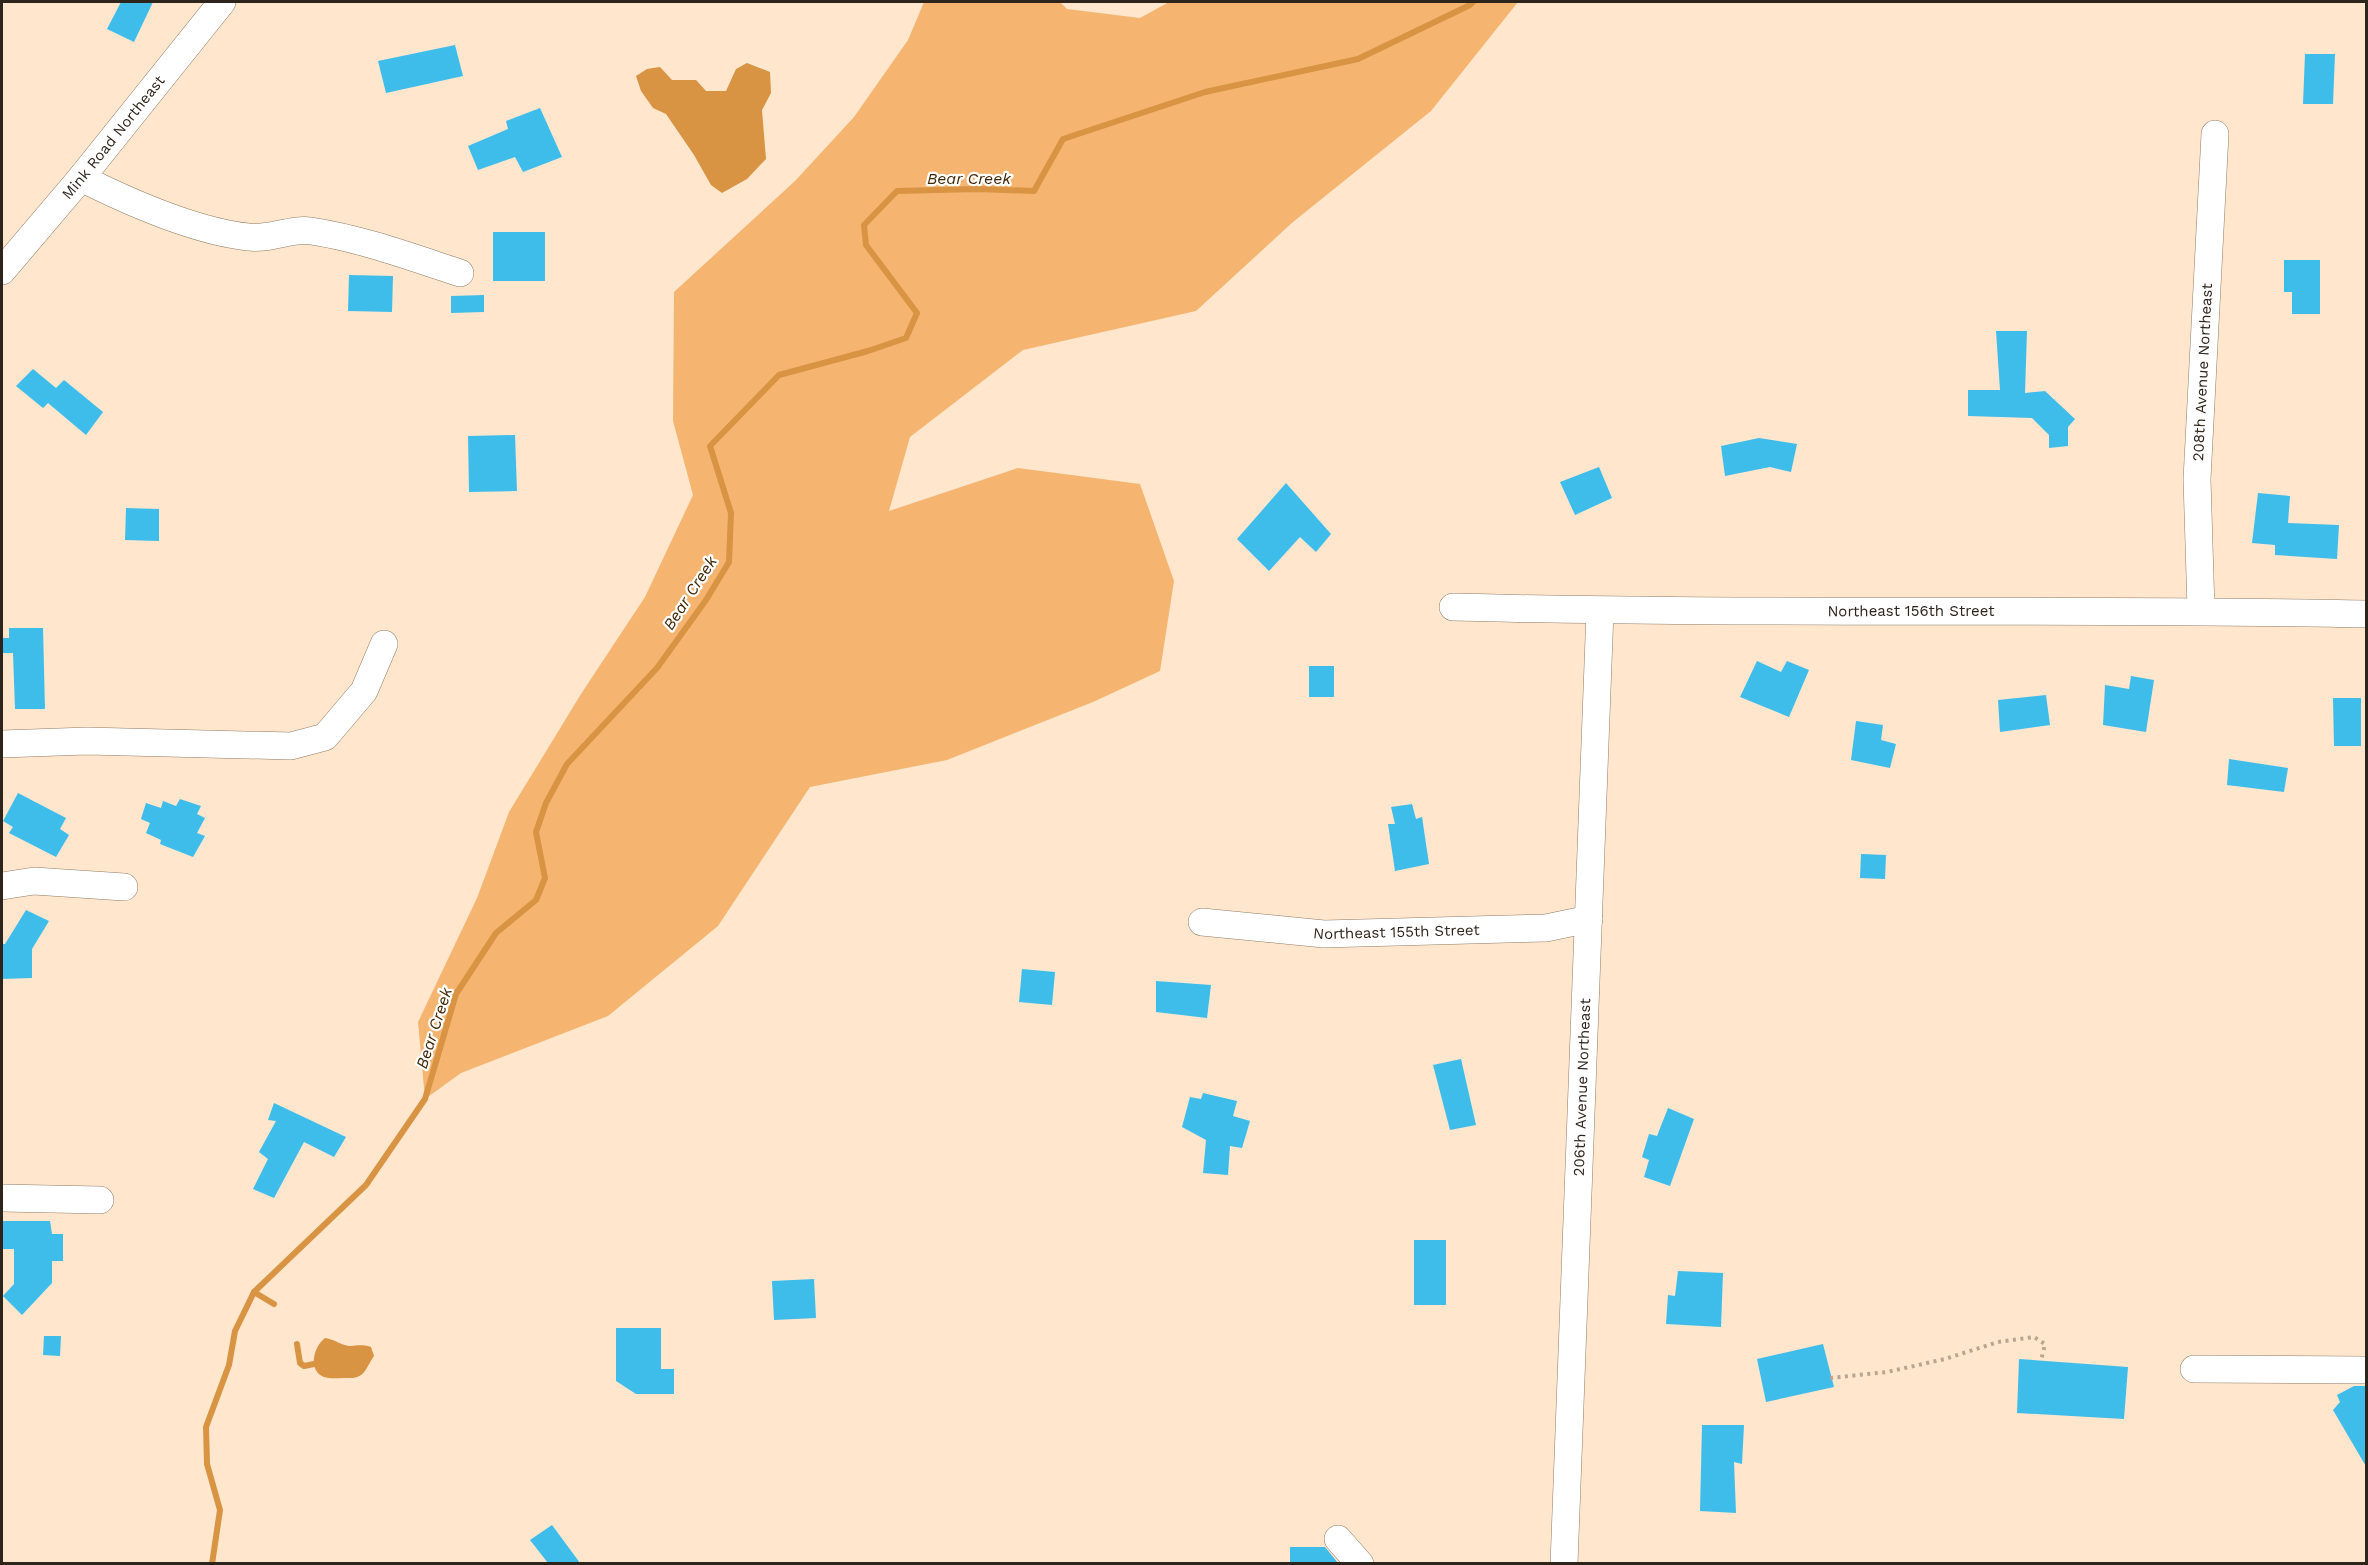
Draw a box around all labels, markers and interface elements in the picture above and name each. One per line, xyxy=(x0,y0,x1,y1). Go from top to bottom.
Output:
street label: Mink Road Northeast xyxy=(58,71,169,203)
water label: Bear Creek xyxy=(927,169,1012,188)
street label: 208th Avenue Northeast xyxy=(2189,282,2216,462)
water label: Bear Creek xyxy=(659,551,722,633)
street label: Northeast 156th Street xyxy=(1827,602,1995,620)
street label: Northeast 155th Street xyxy=(1312,921,1481,943)
water label: Bear Creek xyxy=(412,984,456,1071)
street label: 206th Avenue Northeast xyxy=(1570,997,1594,1177)

